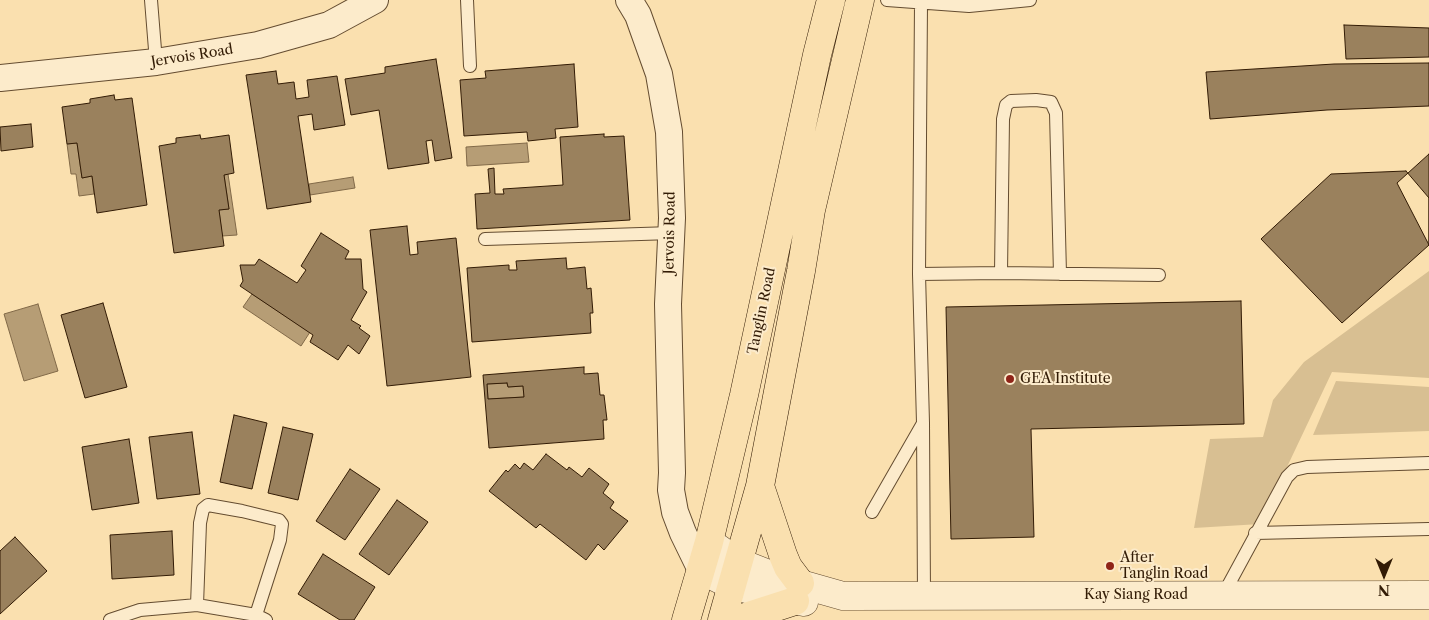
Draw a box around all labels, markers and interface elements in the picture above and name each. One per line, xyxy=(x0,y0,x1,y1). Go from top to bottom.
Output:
street label: Jervois Road xyxy=(150,41,234,71)
street label: Jervois Road xyxy=(661,191,679,275)
street label: Tanglin Road xyxy=(745,266,779,356)
place label: GEA Institute xyxy=(1020,371,1111,387)
marker: GEA Institute xyxy=(1004,373,1016,385)
place label: After Tanglin Road xyxy=(1120,550,1208,582)
north arrow xyxy=(1359,550,1409,600)
marker: After Tanglin Road xyxy=(1104,560,1116,572)
text: N xyxy=(1378,581,1390,599)
street label: Kay Siang Road xyxy=(1084,587,1188,603)

